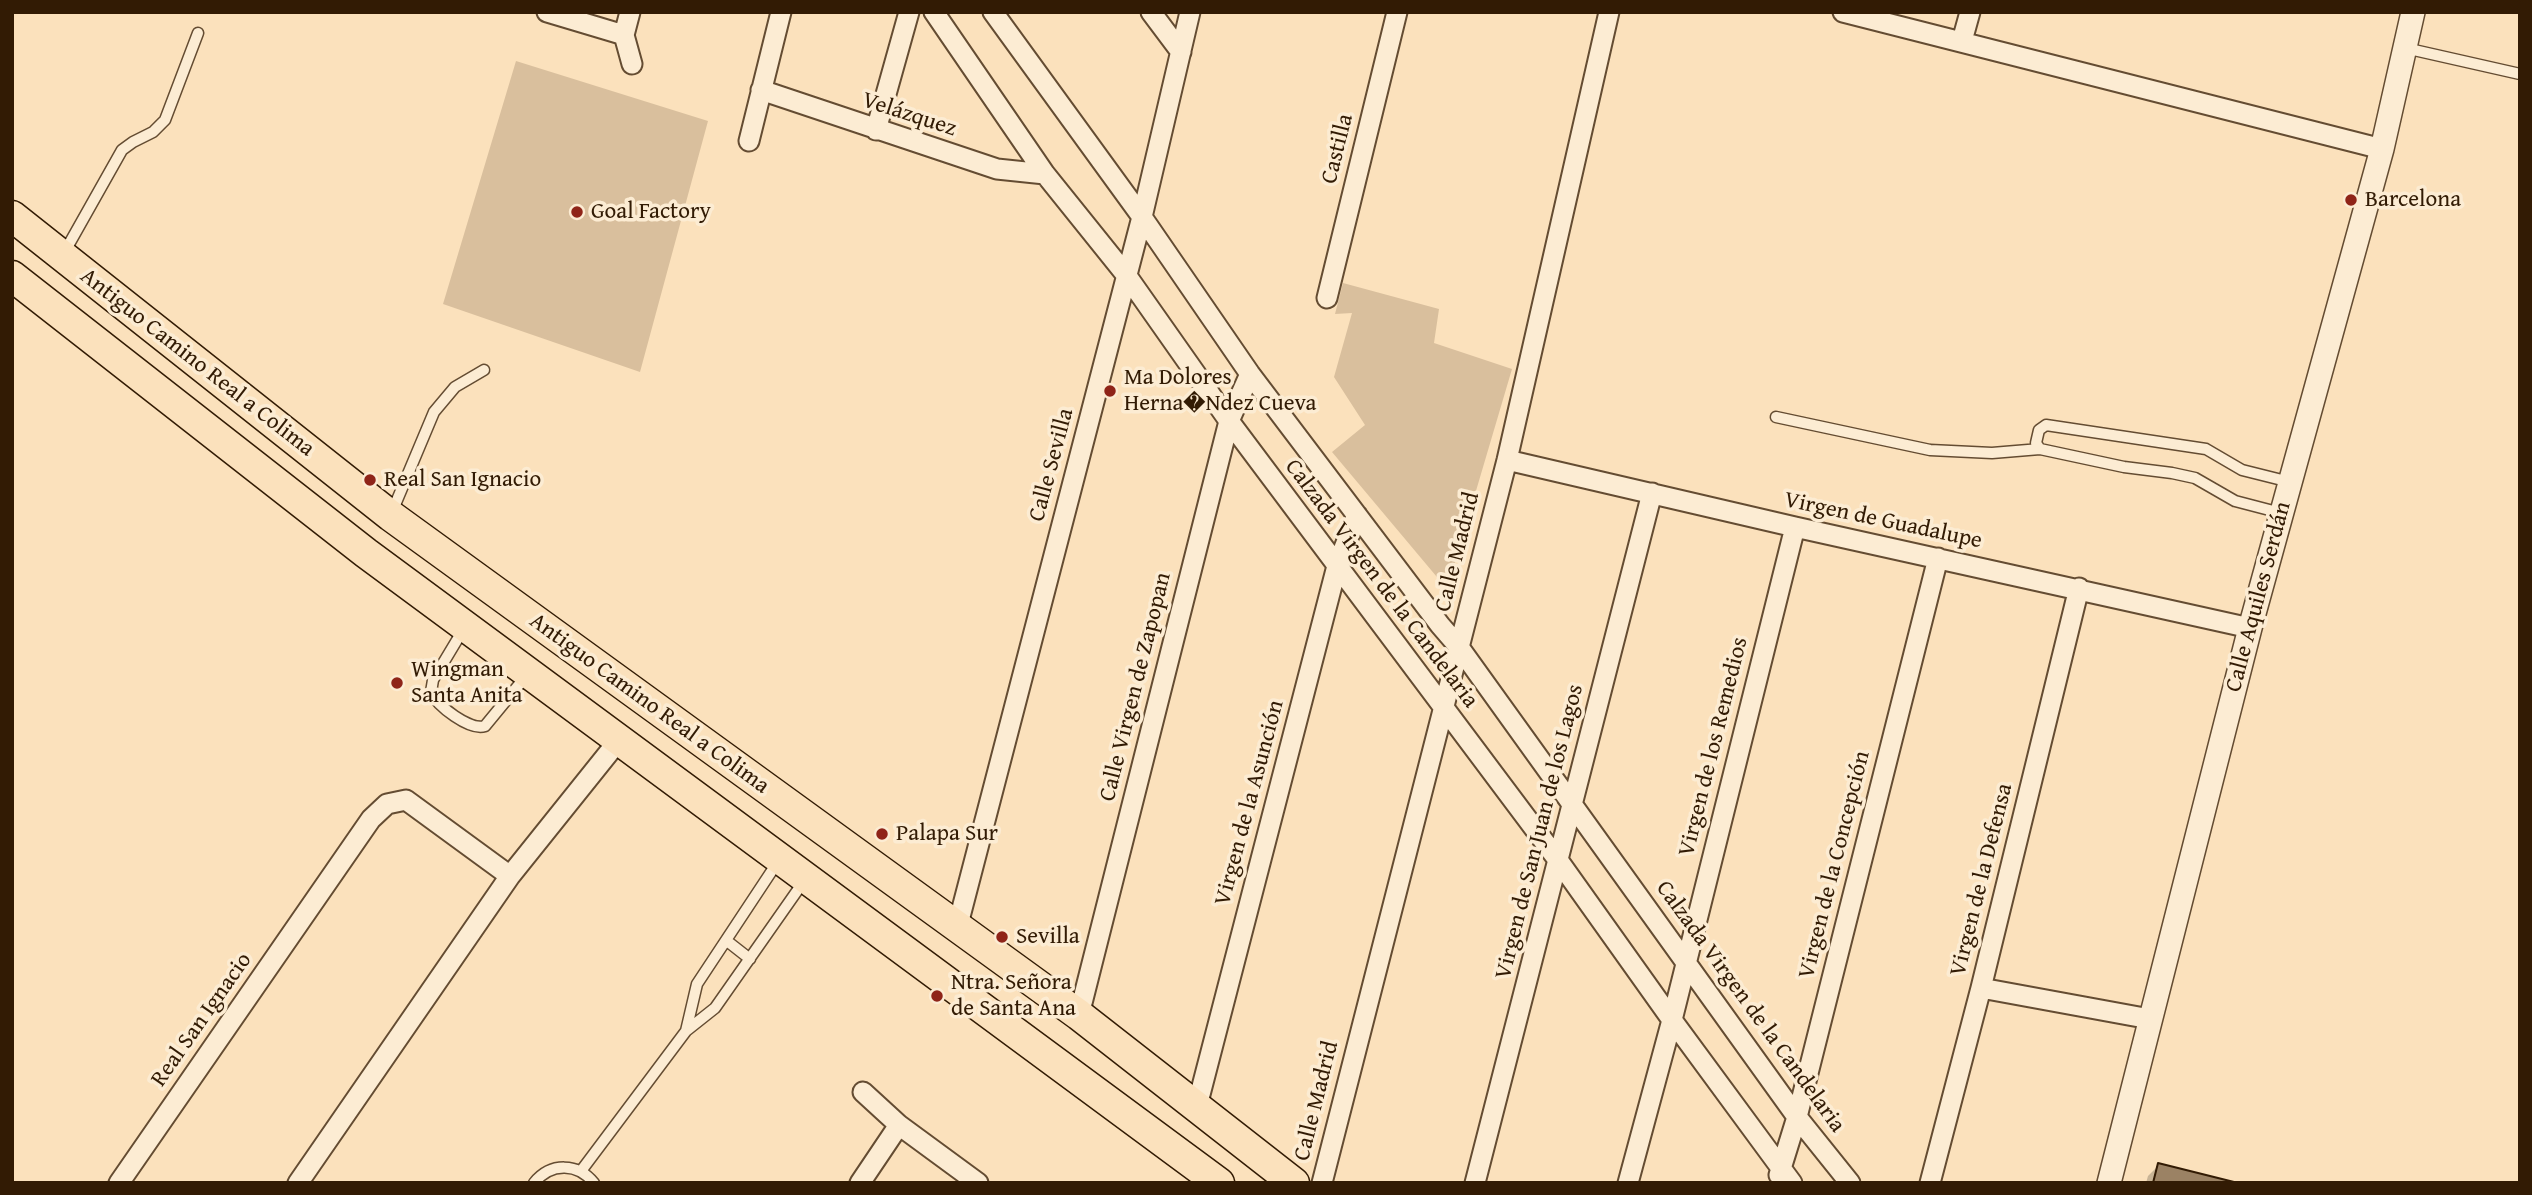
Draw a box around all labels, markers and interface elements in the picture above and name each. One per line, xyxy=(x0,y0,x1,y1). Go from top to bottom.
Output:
street label: Velázquez xyxy=(858,87,960,143)
street label: Castilla xyxy=(1316,111,1360,187)
place label: Barcelona xyxy=(2365,186,2461,214)
marker: Barcelona xyxy=(2343,192,2359,208)
place label: Goal Factory xyxy=(591,198,711,226)
marker: Goal Factory xyxy=(569,204,585,220)
street label: Antiguo Camino Real a Colima xyxy=(74,263,320,463)
place label: Ma Dolores Herna�Ndez Cueva xyxy=(1124,364,1316,418)
marker: Ma Dolores Herna�Ndez Cueva xyxy=(1102,383,1118,399)
street label: Calle Sevilla xyxy=(1024,405,1080,525)
street label: Calzada Virgen de la Candelaria xyxy=(1278,454,1484,714)
place label: Real San Ignacio xyxy=(384,466,541,494)
marker: Real San Ignacio xyxy=(362,472,378,488)
street label: Virgen de Guadalupe xyxy=(1782,487,1984,555)
street label: Calle Madrid xyxy=(1430,489,1486,615)
street label: Calle Aquiles Serdán xyxy=(2220,499,2298,695)
street label: Calle Virgen de Zapopan xyxy=(1094,570,1178,804)
street label: Antiguo Camino Real a Colima xyxy=(524,608,774,800)
street label: Virgen de los Remedios xyxy=(1673,635,1755,859)
place label: Wingman Santa Anita xyxy=(411,656,522,710)
marker: Wingman Santa Anita xyxy=(389,675,405,691)
street label: Virgen de San Juan de los Lagos xyxy=(1490,682,1590,982)
street label: Virgen de la Asunción xyxy=(1209,697,1291,909)
street label: Virgen de la Concepción xyxy=(1793,748,1877,982)
street label: Virgen de la Defensa xyxy=(1945,781,2019,979)
place label: Palapa Sur xyxy=(896,820,998,848)
marker: Palapa Sur xyxy=(874,826,890,842)
street label: Calzada Virgen de la Candelaria xyxy=(1649,876,1851,1138)
place label: Sevilla xyxy=(1016,923,1080,951)
marker: Sevilla xyxy=(994,929,1010,945)
street label: Real San Ignacio xyxy=(146,948,258,1092)
place label: Ntra. Señora de Santa Ana xyxy=(951,969,1076,1023)
marker: Ntra. Señora de Santa Ana xyxy=(929,988,945,1004)
street label: Calle Madrid xyxy=(1289,1038,1345,1164)

